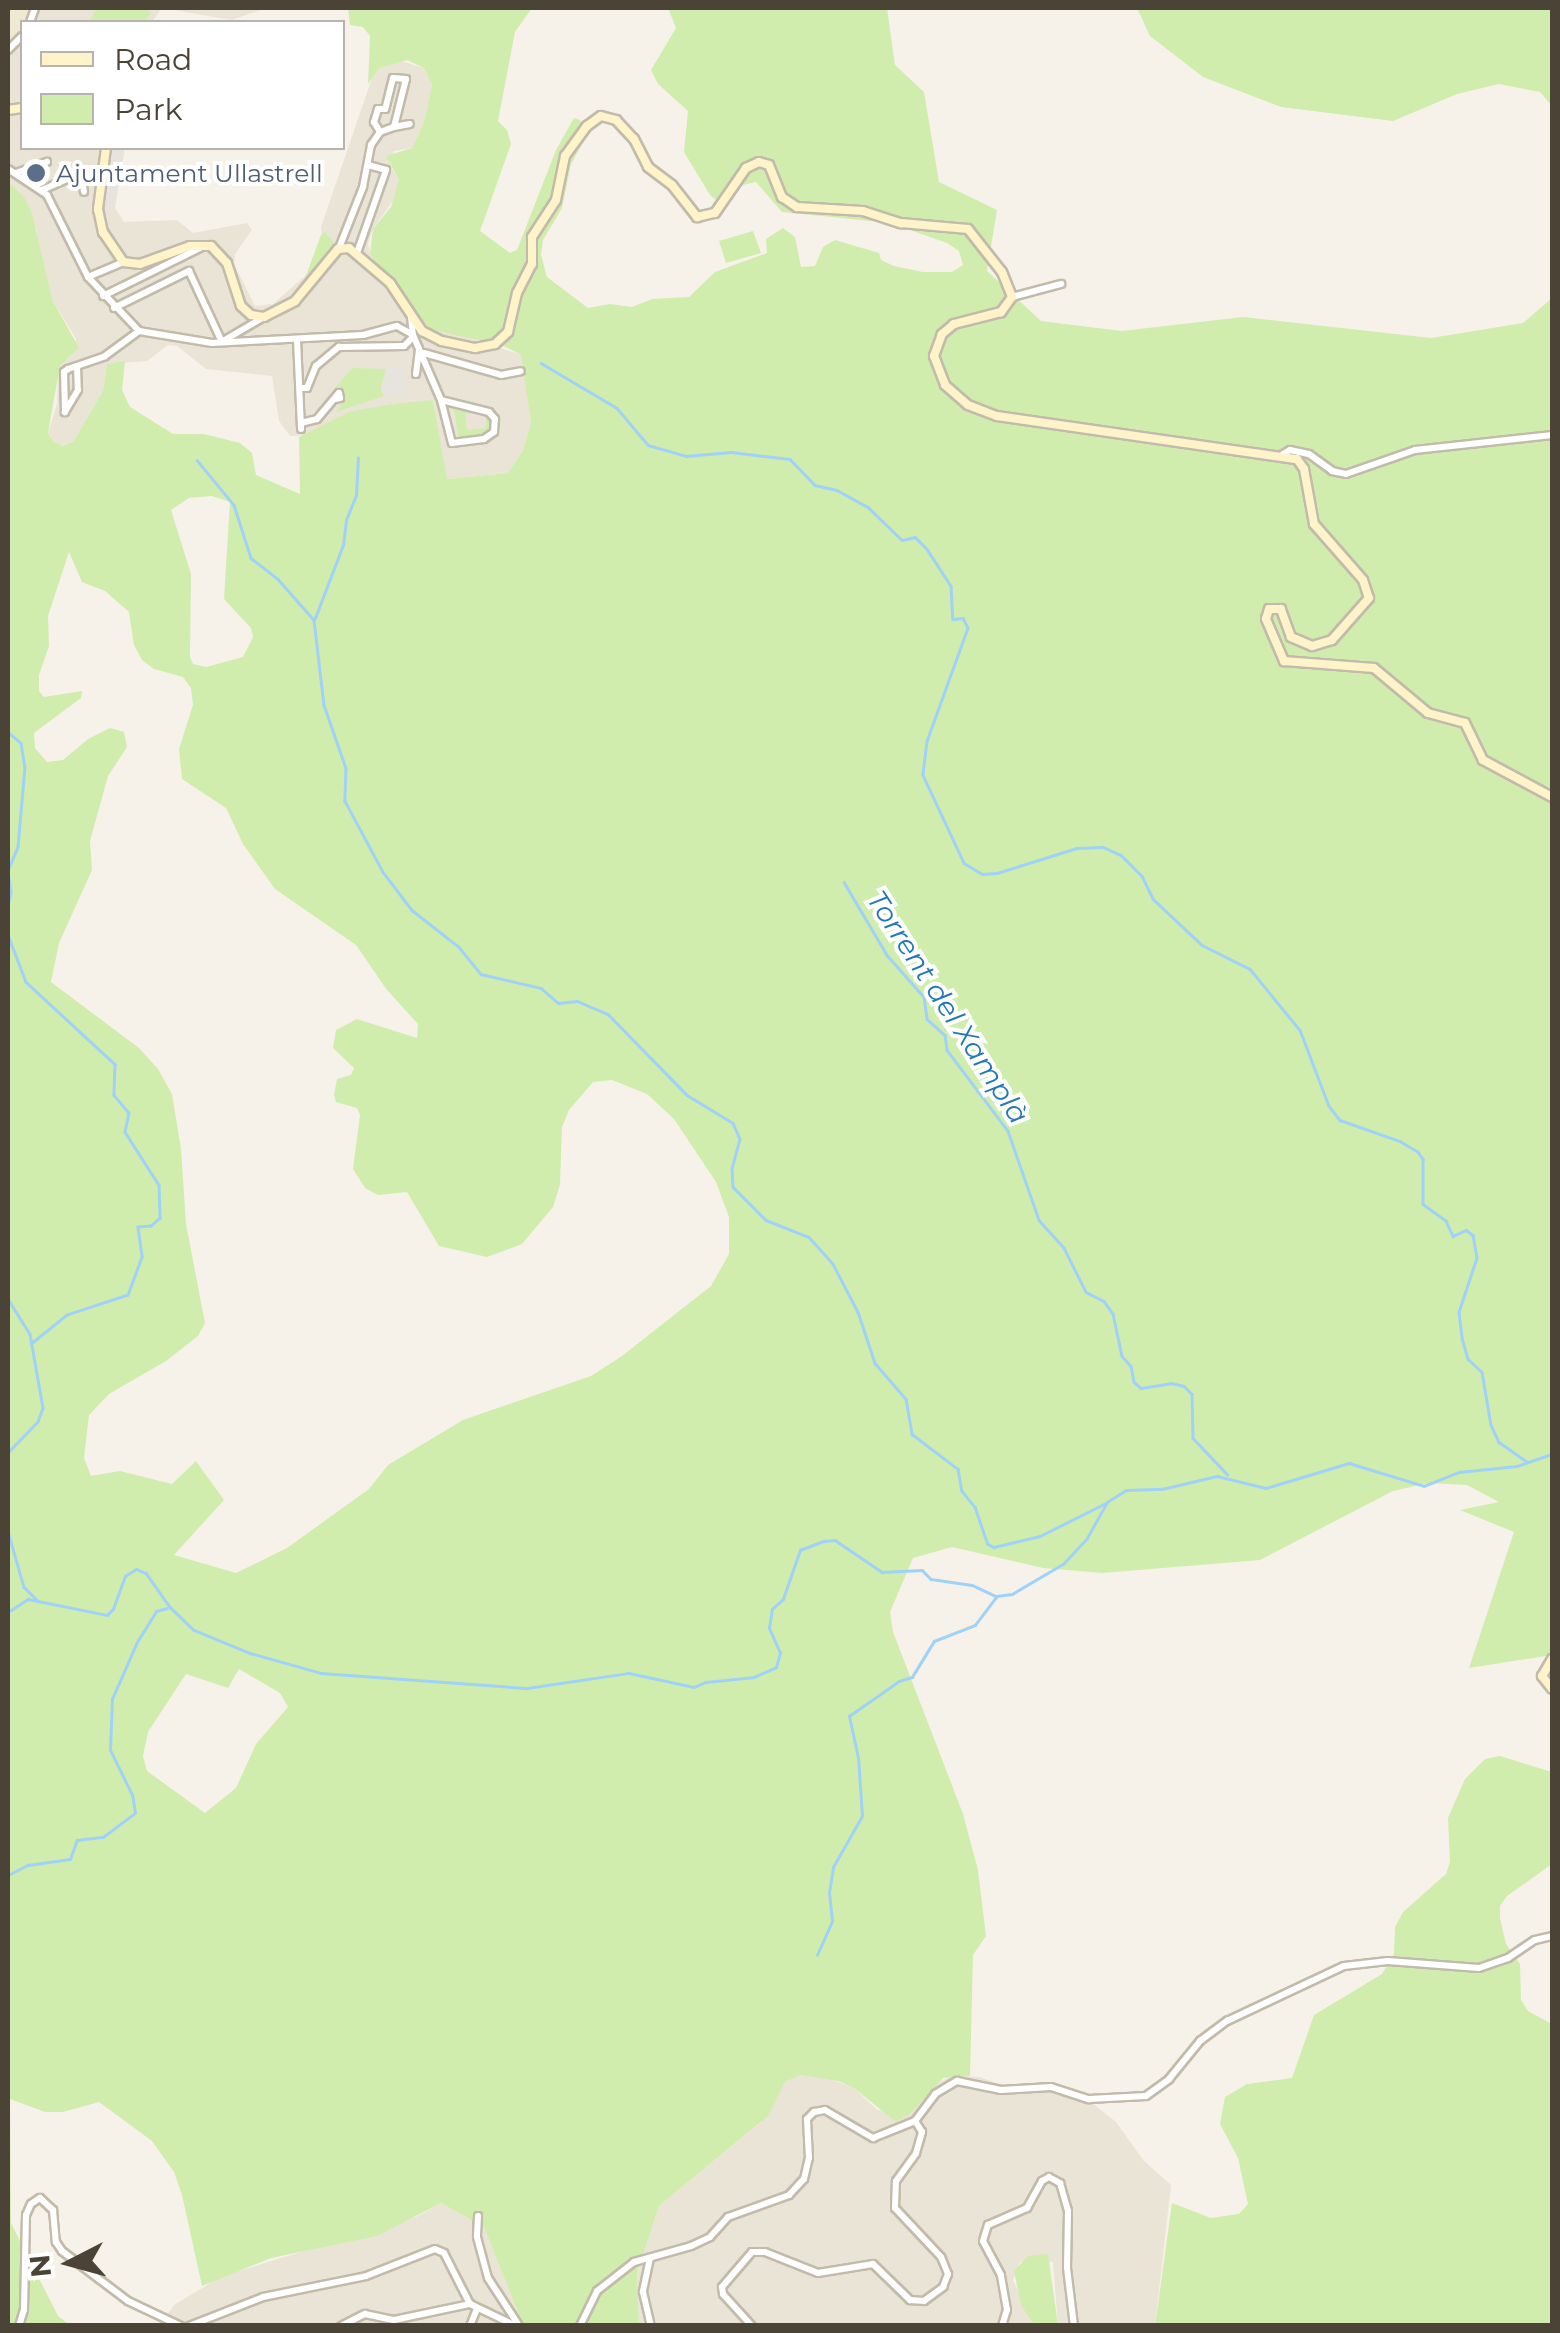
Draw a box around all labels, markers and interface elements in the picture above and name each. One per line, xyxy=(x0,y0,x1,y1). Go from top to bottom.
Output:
legend xyxy=(20,20,345,150)
text: Road xyxy=(114,41,192,78)
text: Park xyxy=(114,91,183,128)
place label: Ajuntament Ullastrell xyxy=(56,158,323,188)
marker: Ajuntament Ullastrell xyxy=(25,162,47,184)
water label: Torrent del Xamplà xyxy=(860,884,1036,1130)
north arrow xyxy=(20,2213,120,2313)
text: N xyxy=(22,2253,58,2279)

